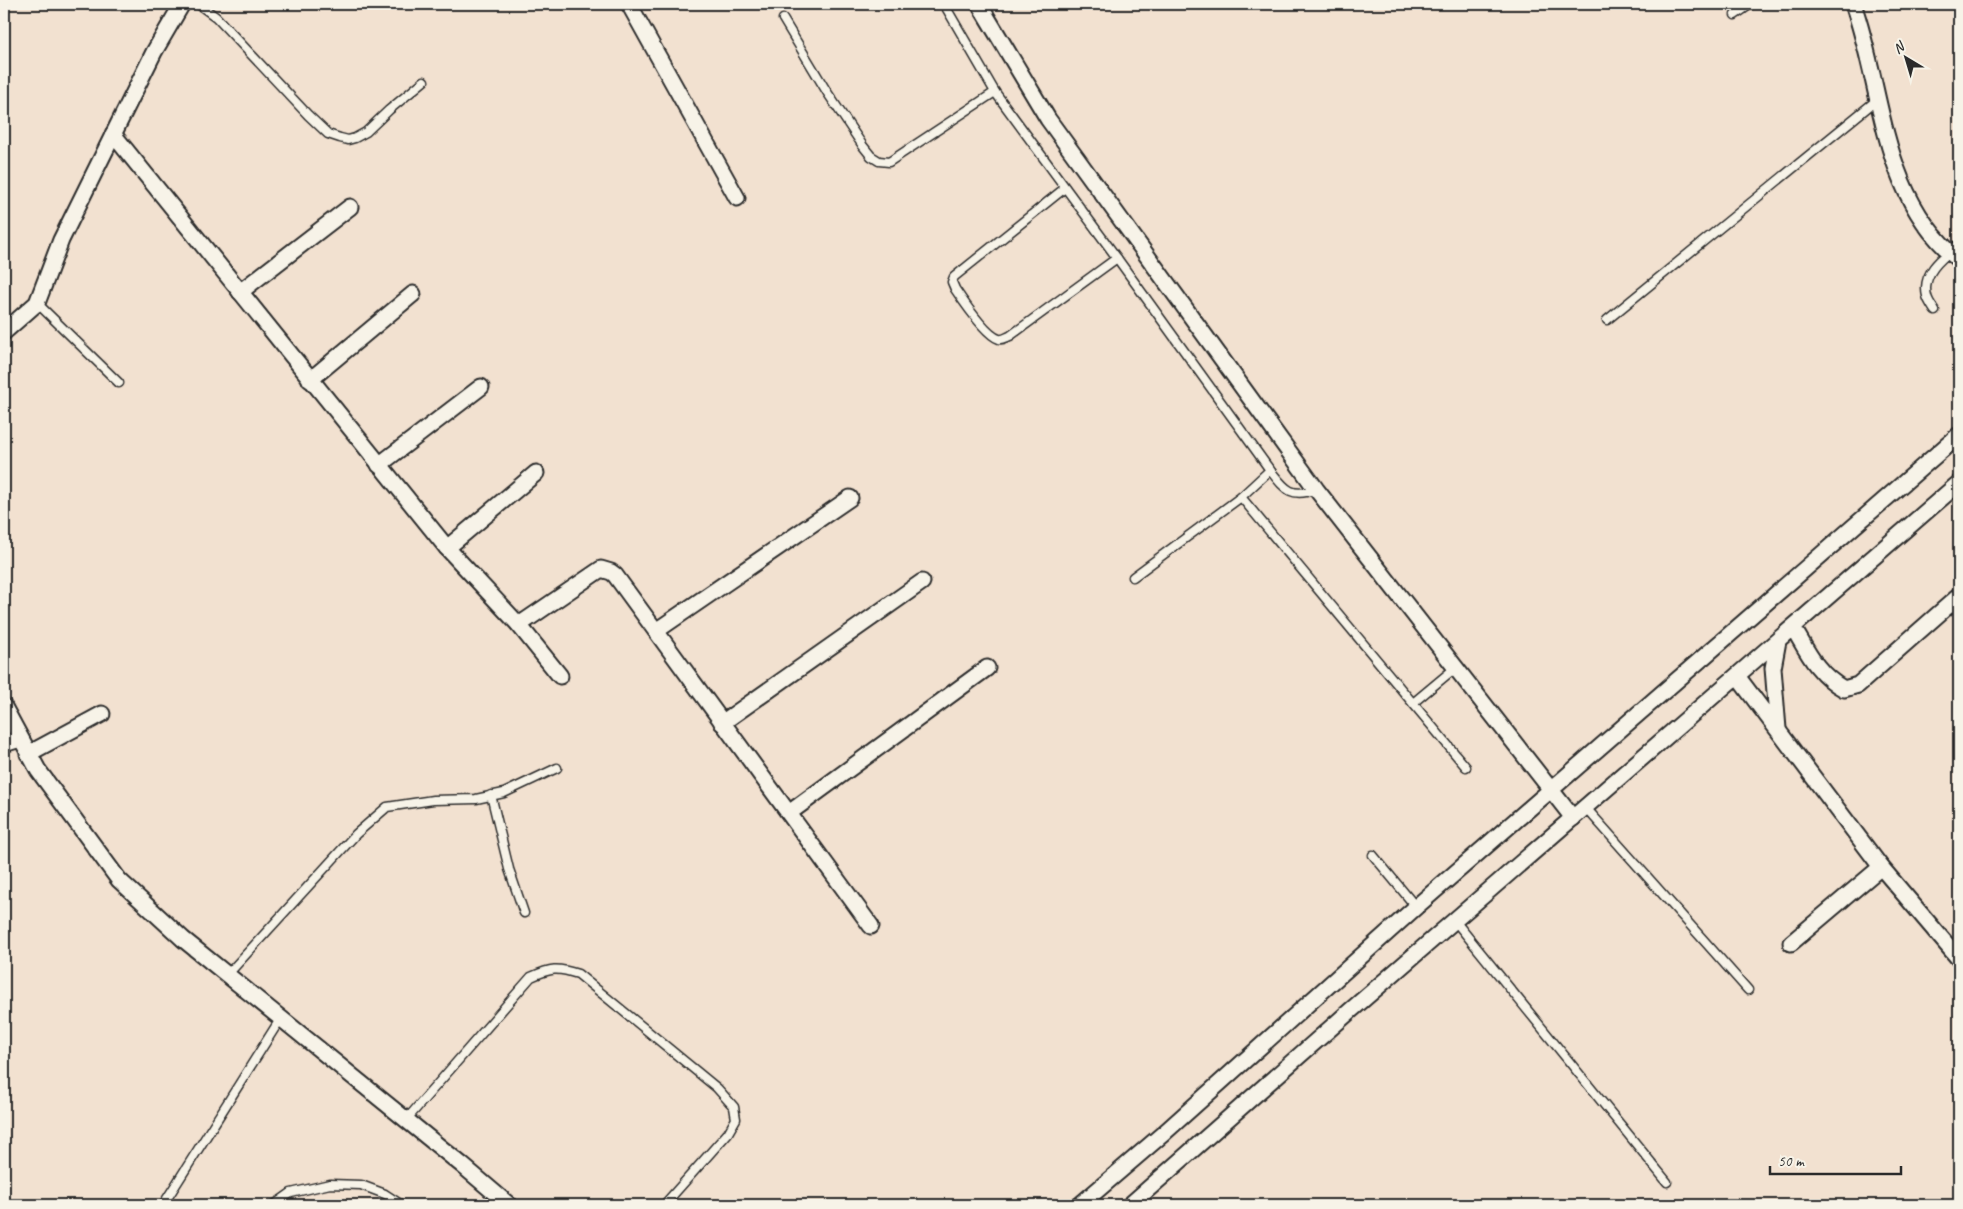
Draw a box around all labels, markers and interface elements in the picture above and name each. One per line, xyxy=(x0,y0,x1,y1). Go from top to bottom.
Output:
north arrow xyxy=(1880,32,1930,82)
text: N xyxy=(1890,37,1909,58)
scale bar xyxy=(1770,1144,1902,1176)
text: 50 m xyxy=(1778,1152,1805,1171)

